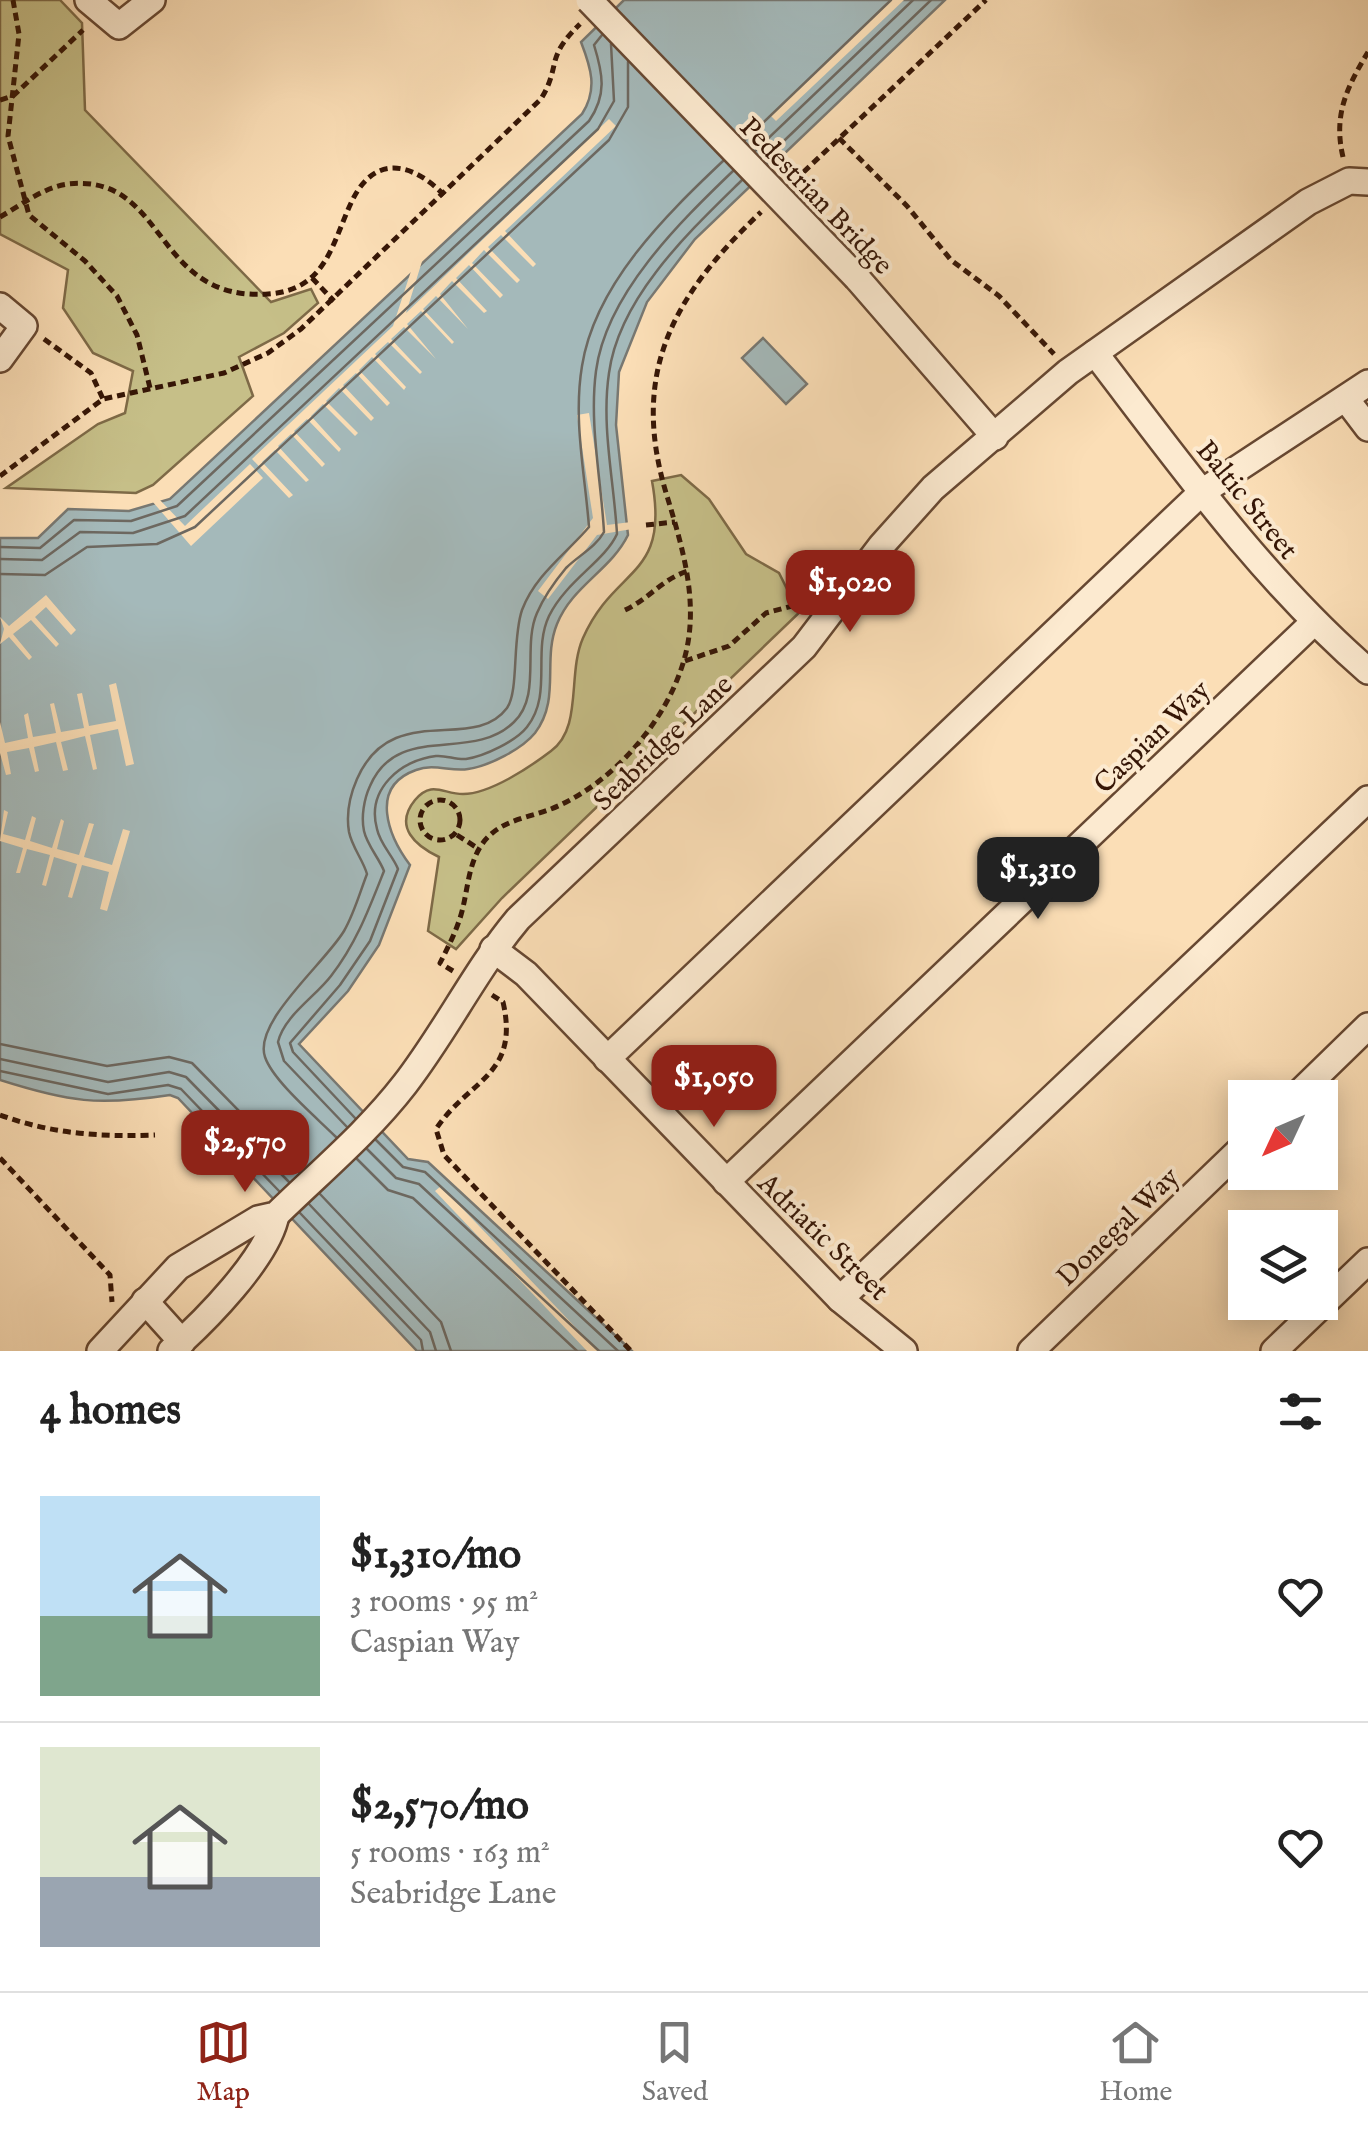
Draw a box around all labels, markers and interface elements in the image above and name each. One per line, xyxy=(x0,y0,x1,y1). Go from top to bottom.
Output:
street label: Pedestrian Bridge xyxy=(731,111,899,283)
street label: Baltic Street xyxy=(1187,434,1305,567)
pin: $1,020 xyxy=(769,550,931,635)
text: $1,020 xyxy=(808,562,892,603)
street label: Seabridge Lane xyxy=(587,668,741,819)
street label: Caspian Way xyxy=(1087,674,1218,802)
pin: $1,310 xyxy=(957,837,1119,922)
text: $1,310 xyxy=(999,849,1077,890)
pin: $1,050 xyxy=(633,1045,795,1130)
text: $1,050 xyxy=(673,1057,755,1098)
north arrow xyxy=(1228,1080,1338,1190)
map controls xyxy=(1228,1080,1338,1320)
pin: $2,570 xyxy=(164,1110,326,1195)
text: $2,570 xyxy=(203,1122,287,1163)
street label: Donegal Way xyxy=(1050,1161,1187,1295)
street label: Adriatic Street xyxy=(749,1166,895,1309)
button: layers xyxy=(1228,1210,1338,1320)
icon: filters xyxy=(1273,1384,1328,1439)
text: 4 homes xyxy=(40,1385,181,1438)
text: $1,310/mo xyxy=(350,1529,521,1582)
icon: home xyxy=(120,1536,240,1656)
icon: heart xyxy=(1273,1569,1328,1624)
text: 3 rooms · 95 m² xyxy=(350,1582,538,1623)
text: Caspian Way xyxy=(350,1623,519,1664)
text: $2,570/mo xyxy=(350,1780,529,1833)
icon: home xyxy=(120,1787,240,1907)
icon: heart xyxy=(1273,1820,1328,1875)
text: 5 rooms · 163 m² xyxy=(350,1833,550,1874)
text: Seabridge Lane xyxy=(350,1874,557,1915)
tab: Map xyxy=(196,2015,251,2110)
tab: Saved xyxy=(642,2015,708,2110)
tab: Home xyxy=(1099,2015,1172,2110)

